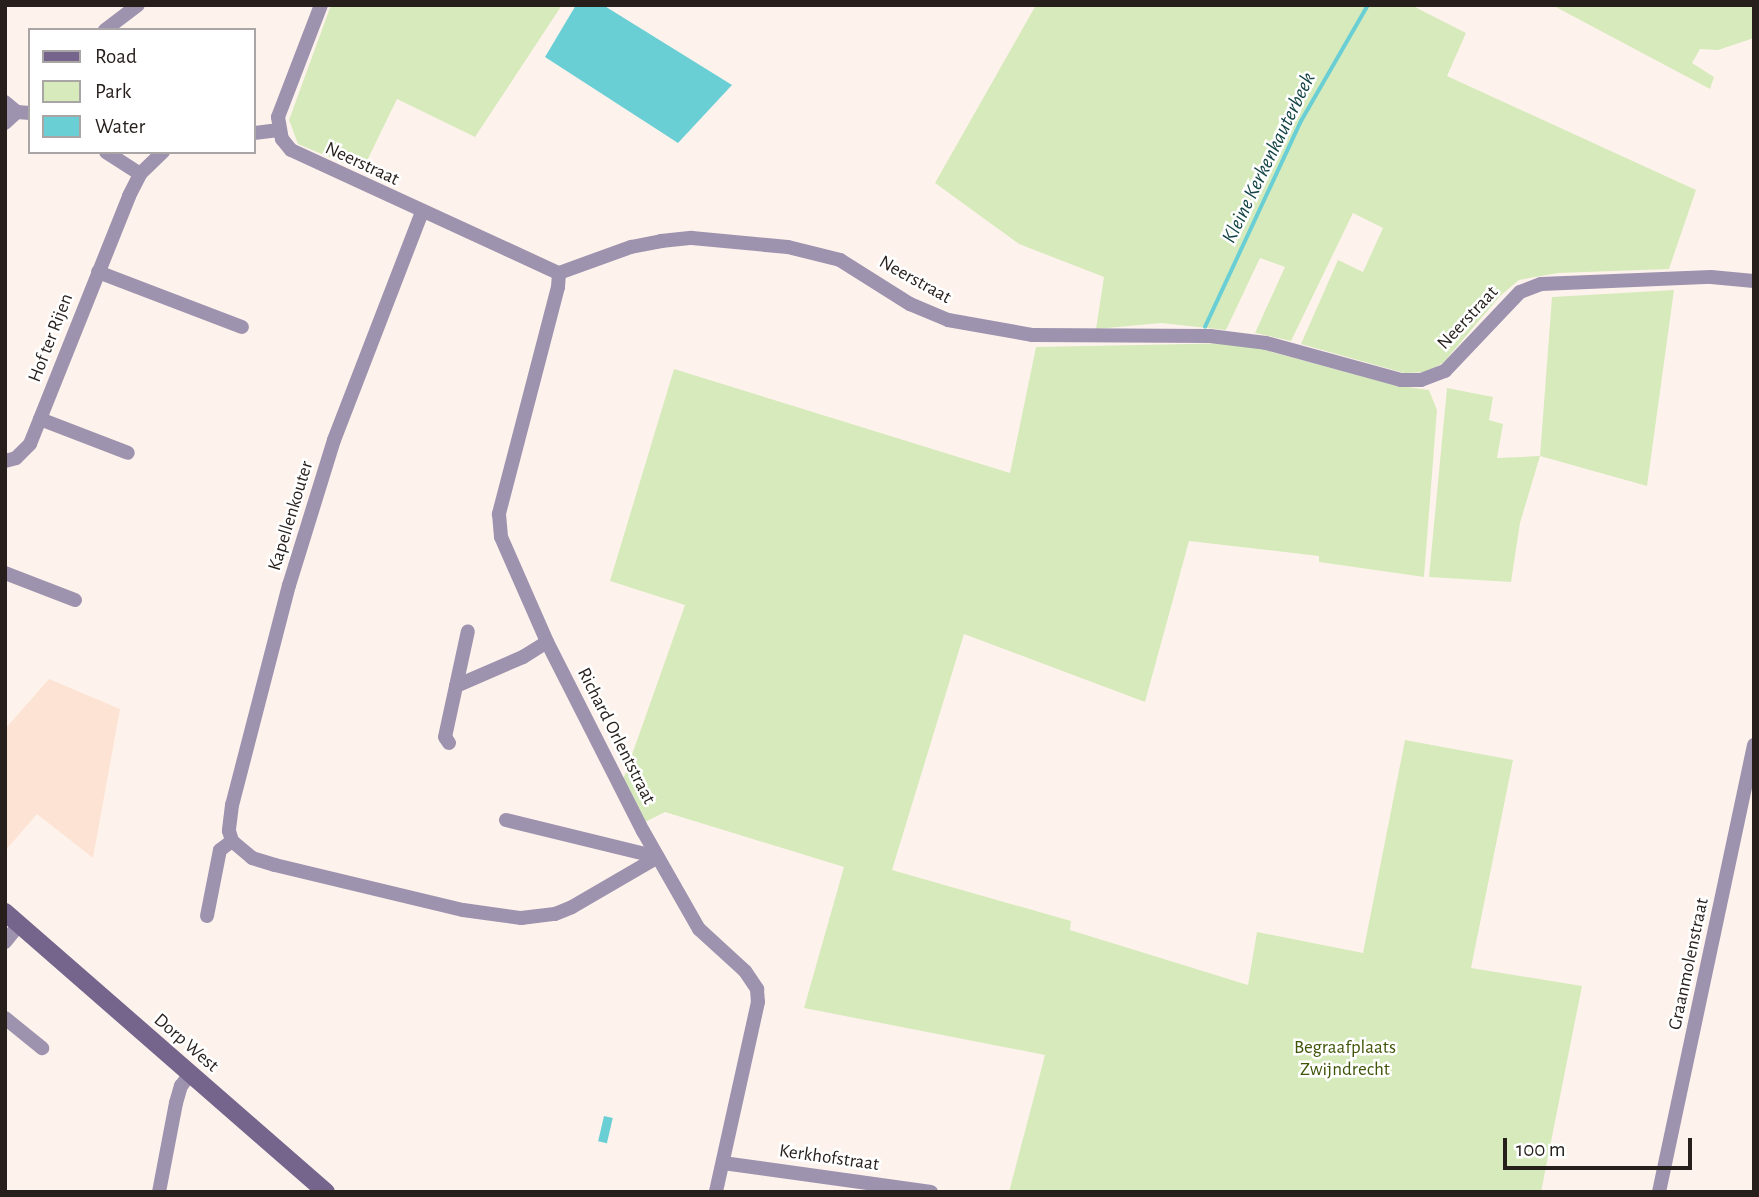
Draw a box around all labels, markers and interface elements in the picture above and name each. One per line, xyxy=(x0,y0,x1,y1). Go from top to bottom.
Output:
legend xyxy=(28,28,256,154)
text: Road xyxy=(95,46,137,67)
water label: Kleine Kerkenkauterbeek xyxy=(1217,68,1321,248)
text: Park xyxy=(95,81,131,102)
text: Water xyxy=(95,116,145,137)
street label: Neerstraat xyxy=(321,137,403,191)
street label: Neerstraat xyxy=(875,251,955,309)
street label: Neerstraat xyxy=(1433,281,1503,355)
street label: Hof ter Rijen xyxy=(24,290,78,386)
street label: Kapellenkouter xyxy=(264,458,318,574)
street label: Richard Orlentstraat xyxy=(572,664,660,808)
street label: Graanmolenstraat xyxy=(1664,896,1714,1032)
street label: Dorp West xyxy=(149,1009,223,1077)
park label: Begraafplaats Zwijndrecht xyxy=(1294,1037,1396,1081)
scale bar xyxy=(1507,1124,1696,1168)
text: 100 m xyxy=(1516,1139,1566,1160)
street label: Kerkhofstraat xyxy=(778,1140,880,1176)

